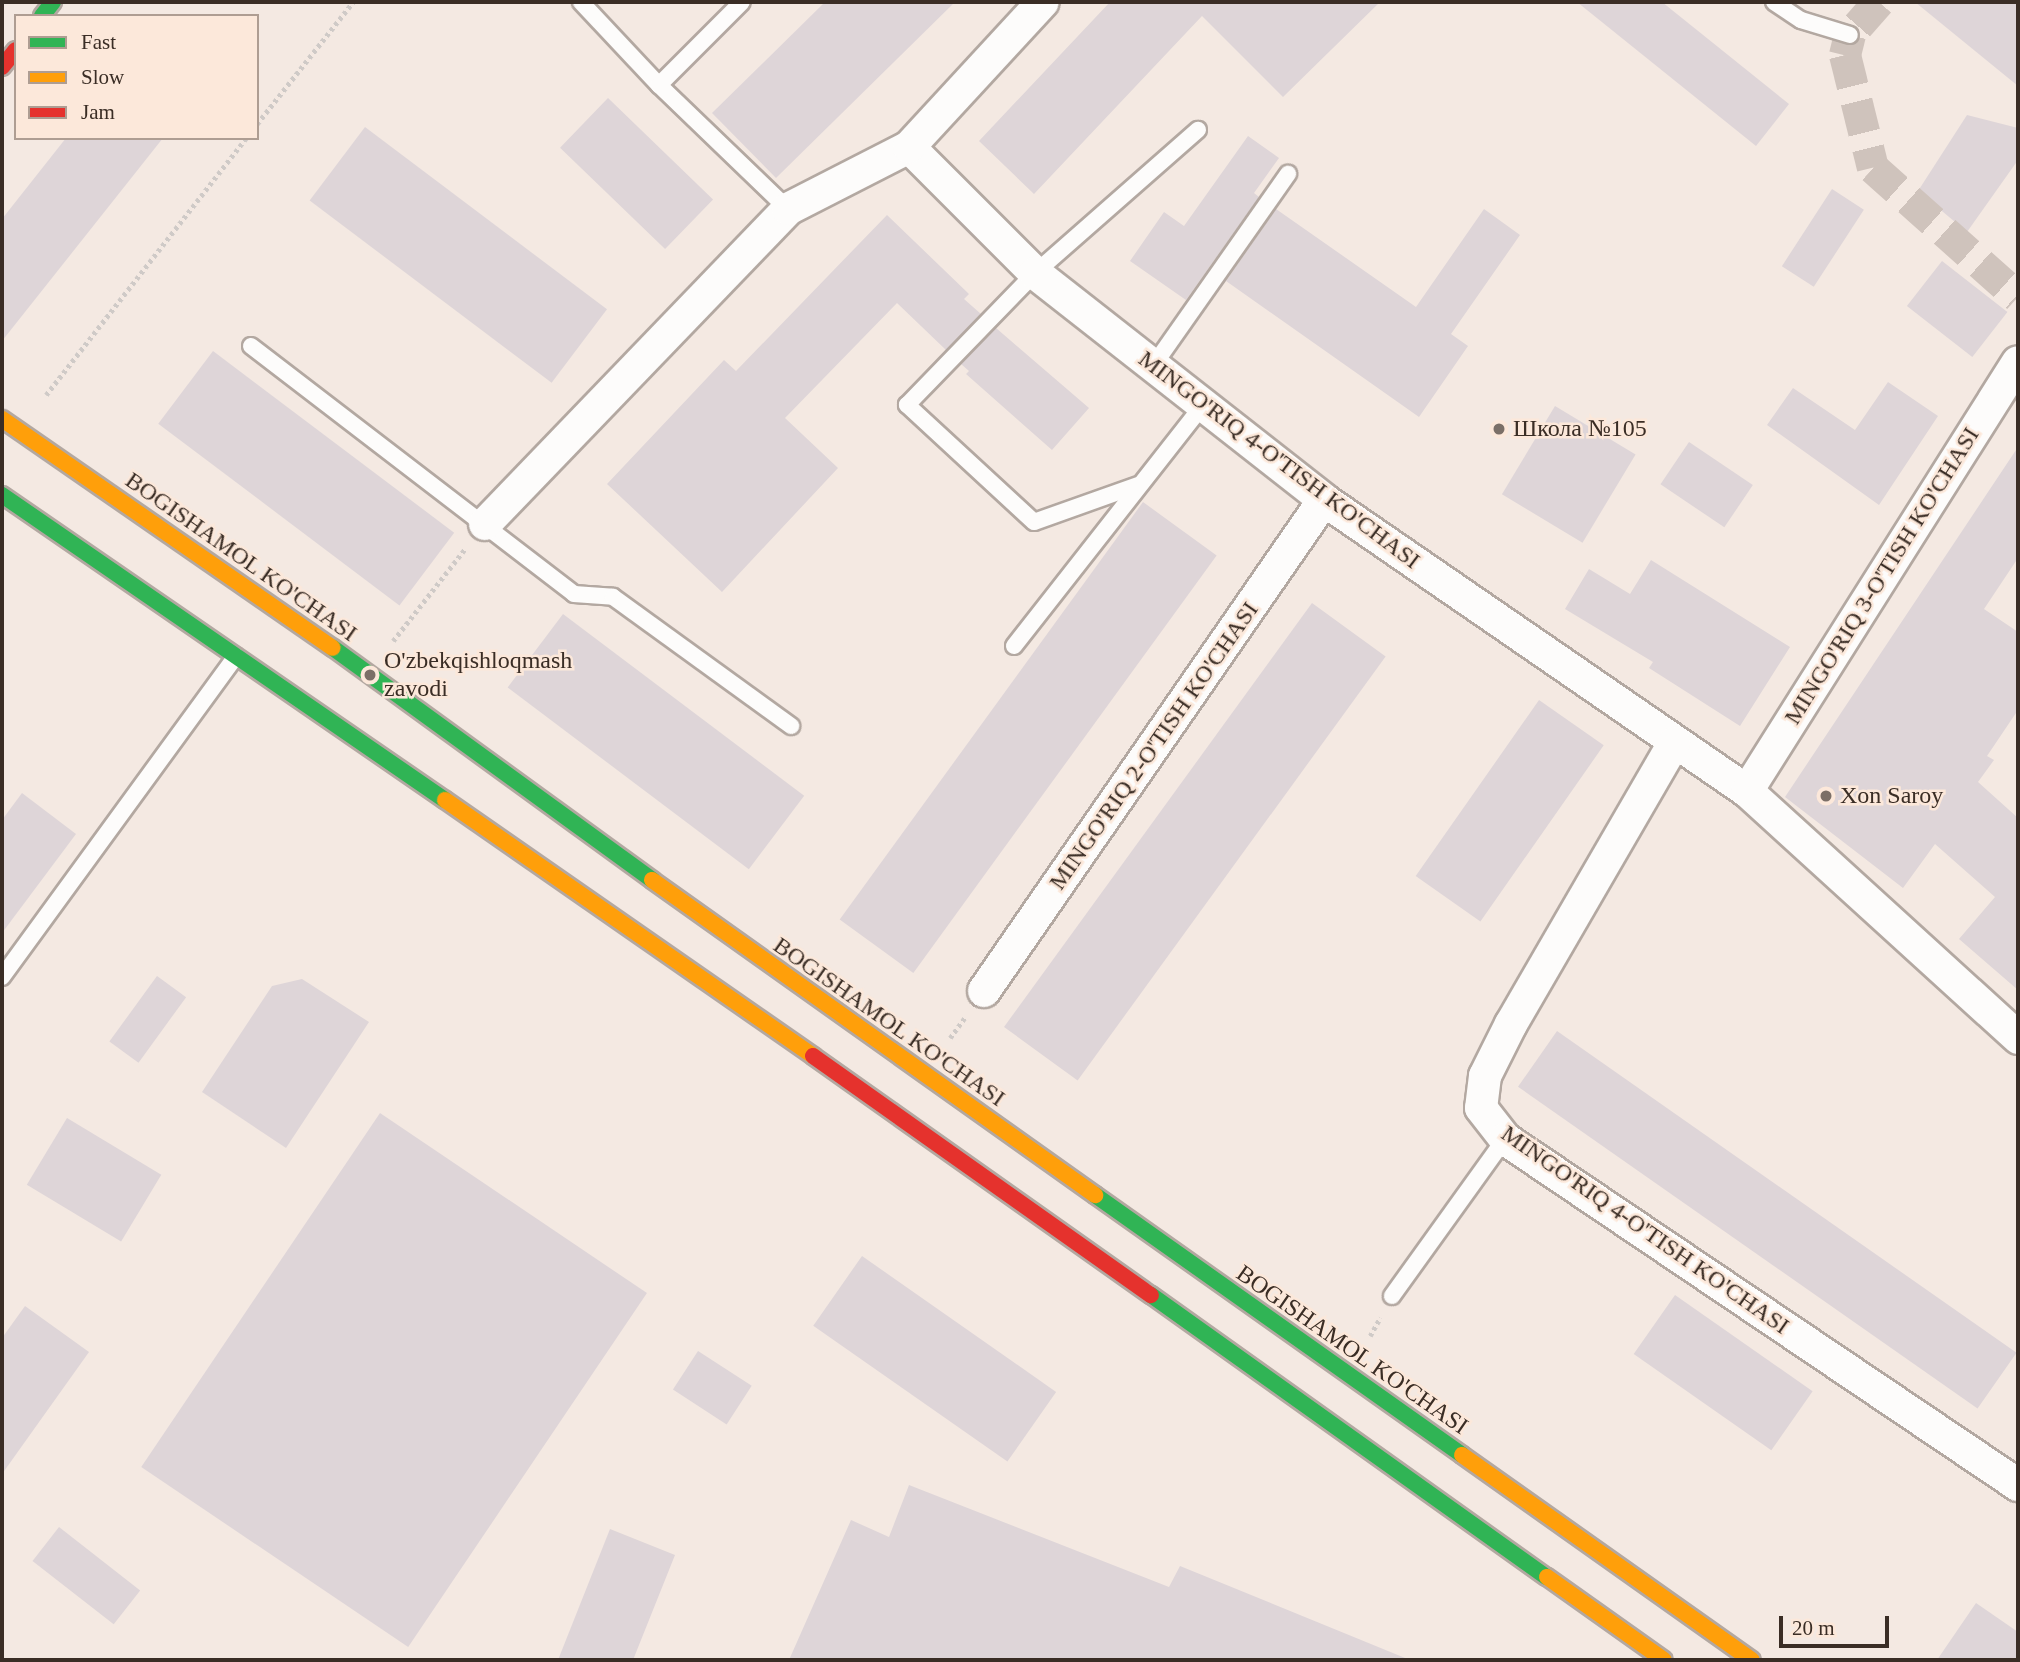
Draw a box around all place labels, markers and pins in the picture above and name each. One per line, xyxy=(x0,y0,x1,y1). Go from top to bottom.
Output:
place label: Школа №105 xyxy=(1513,415,1647,443)
marker: Школа №105 xyxy=(1491,421,1507,437)
place label: O'zbekqishloqmash zavodi xyxy=(384,647,572,703)
marker: O'zbekqishloqmash zavodi xyxy=(362,667,378,683)
place label: Xon Saroy xyxy=(1840,782,1943,810)
marker: Xon Saroy xyxy=(1818,788,1834,804)

